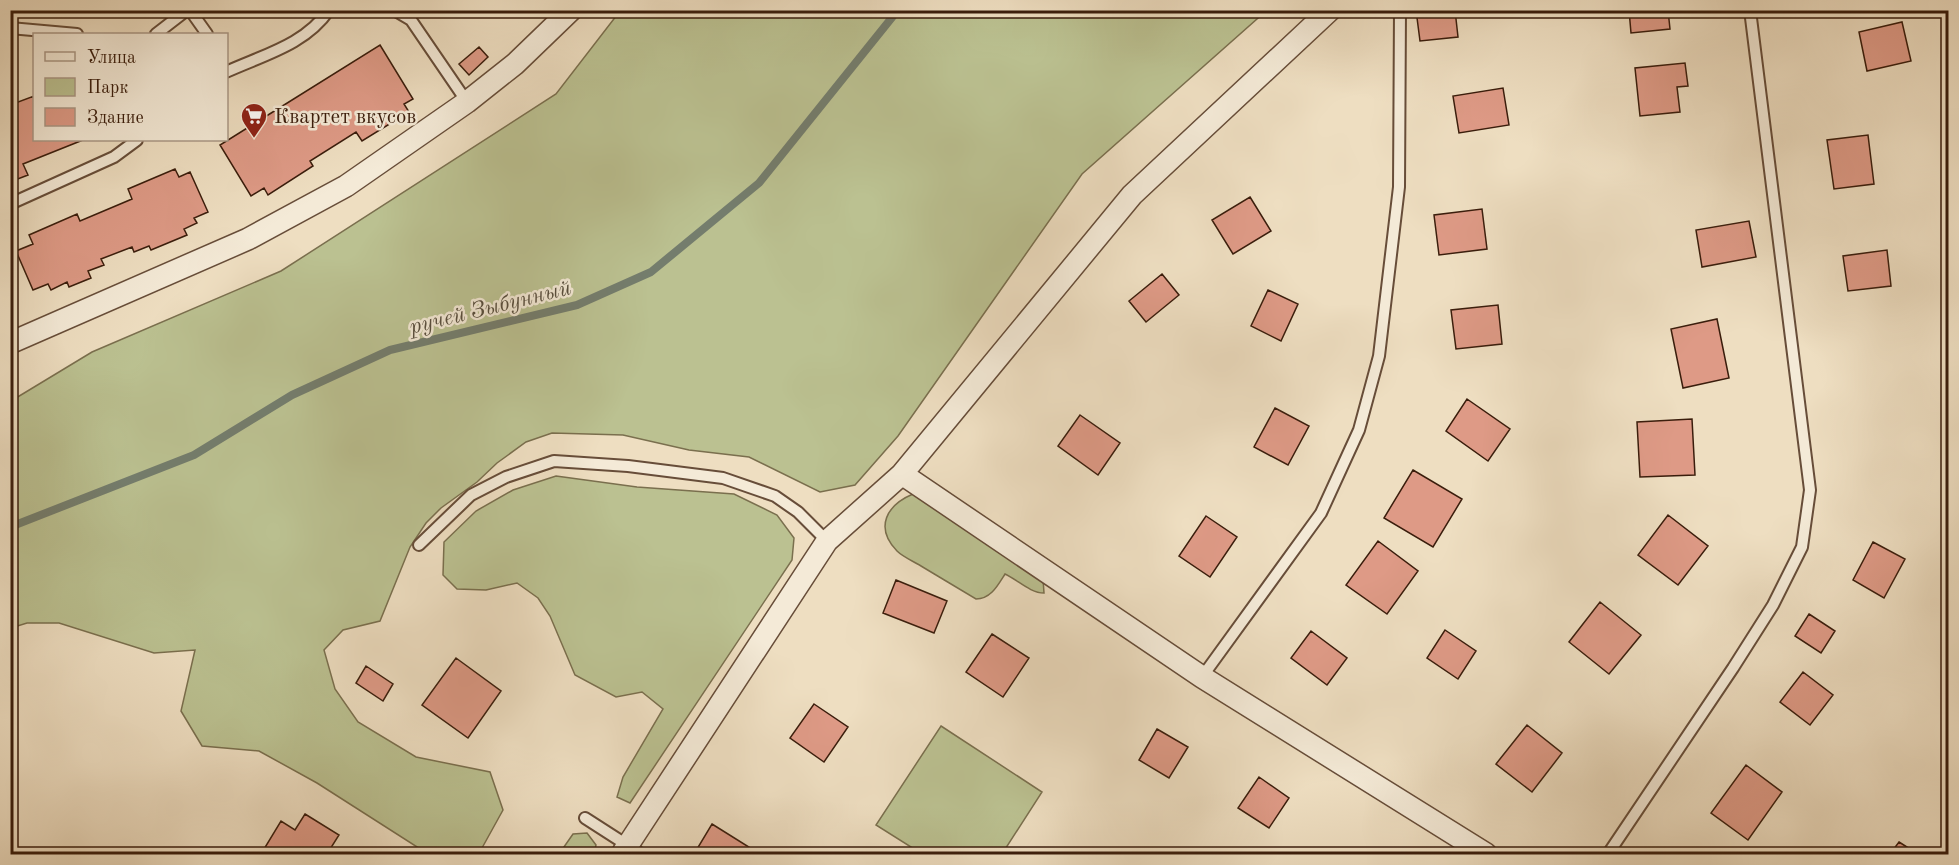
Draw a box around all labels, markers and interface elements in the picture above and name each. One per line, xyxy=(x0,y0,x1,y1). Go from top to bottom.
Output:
legend xyxy=(33,33,228,141)
text: Улица xyxy=(87,49,136,67)
text: Парк xyxy=(87,79,128,97)
supermarket icon: Квартет вкусов xyxy=(239,101,269,139)
place label: Квартет вкусов xyxy=(274,107,416,128)
text: Здание xyxy=(87,109,144,127)
water label: ручей Зыбунный xyxy=(405,277,574,339)

